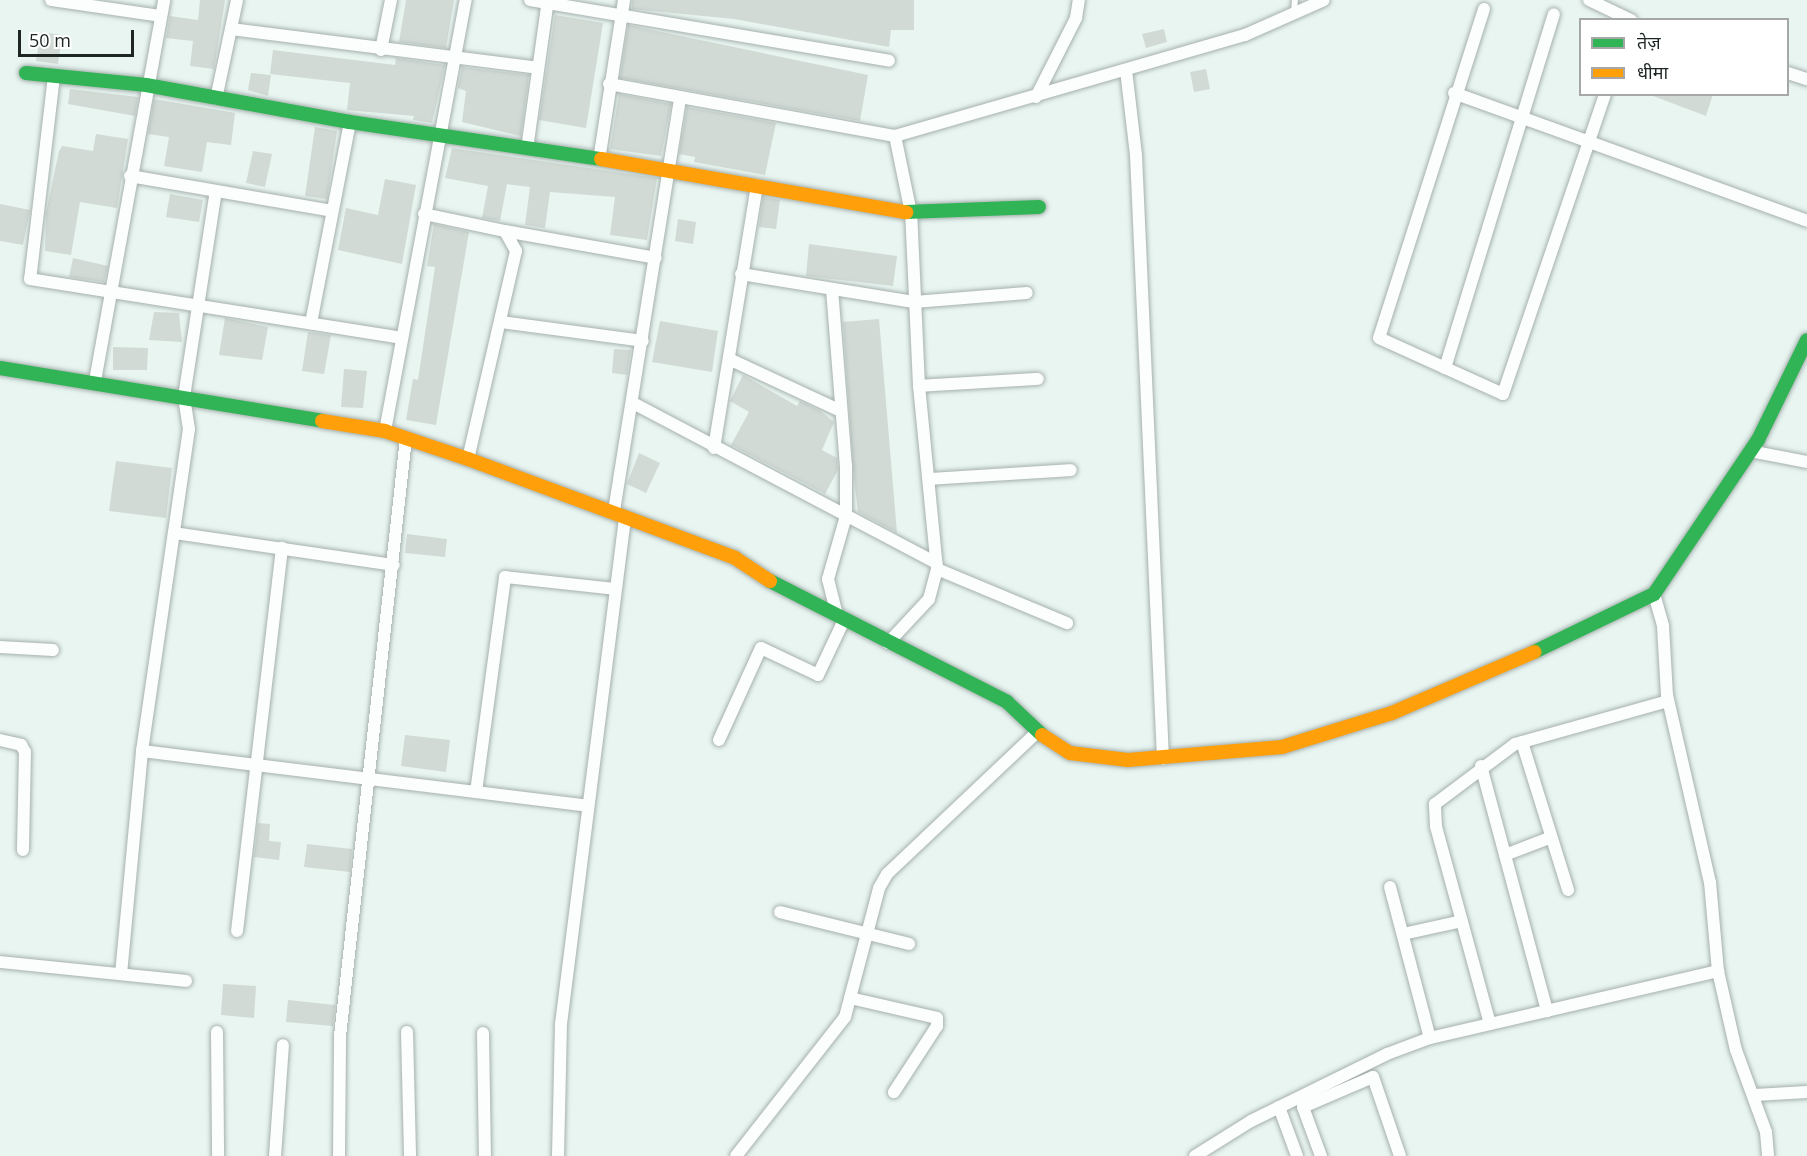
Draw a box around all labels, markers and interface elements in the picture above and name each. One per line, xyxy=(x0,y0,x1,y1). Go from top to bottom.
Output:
scale bar xyxy=(21,18,136,56)
legend xyxy=(1579,18,1789,96)
text: 50 m xyxy=(29,28,71,52)
text: तेज़ xyxy=(1637,30,1661,54)
text: धीमा xyxy=(1637,60,1668,84)

